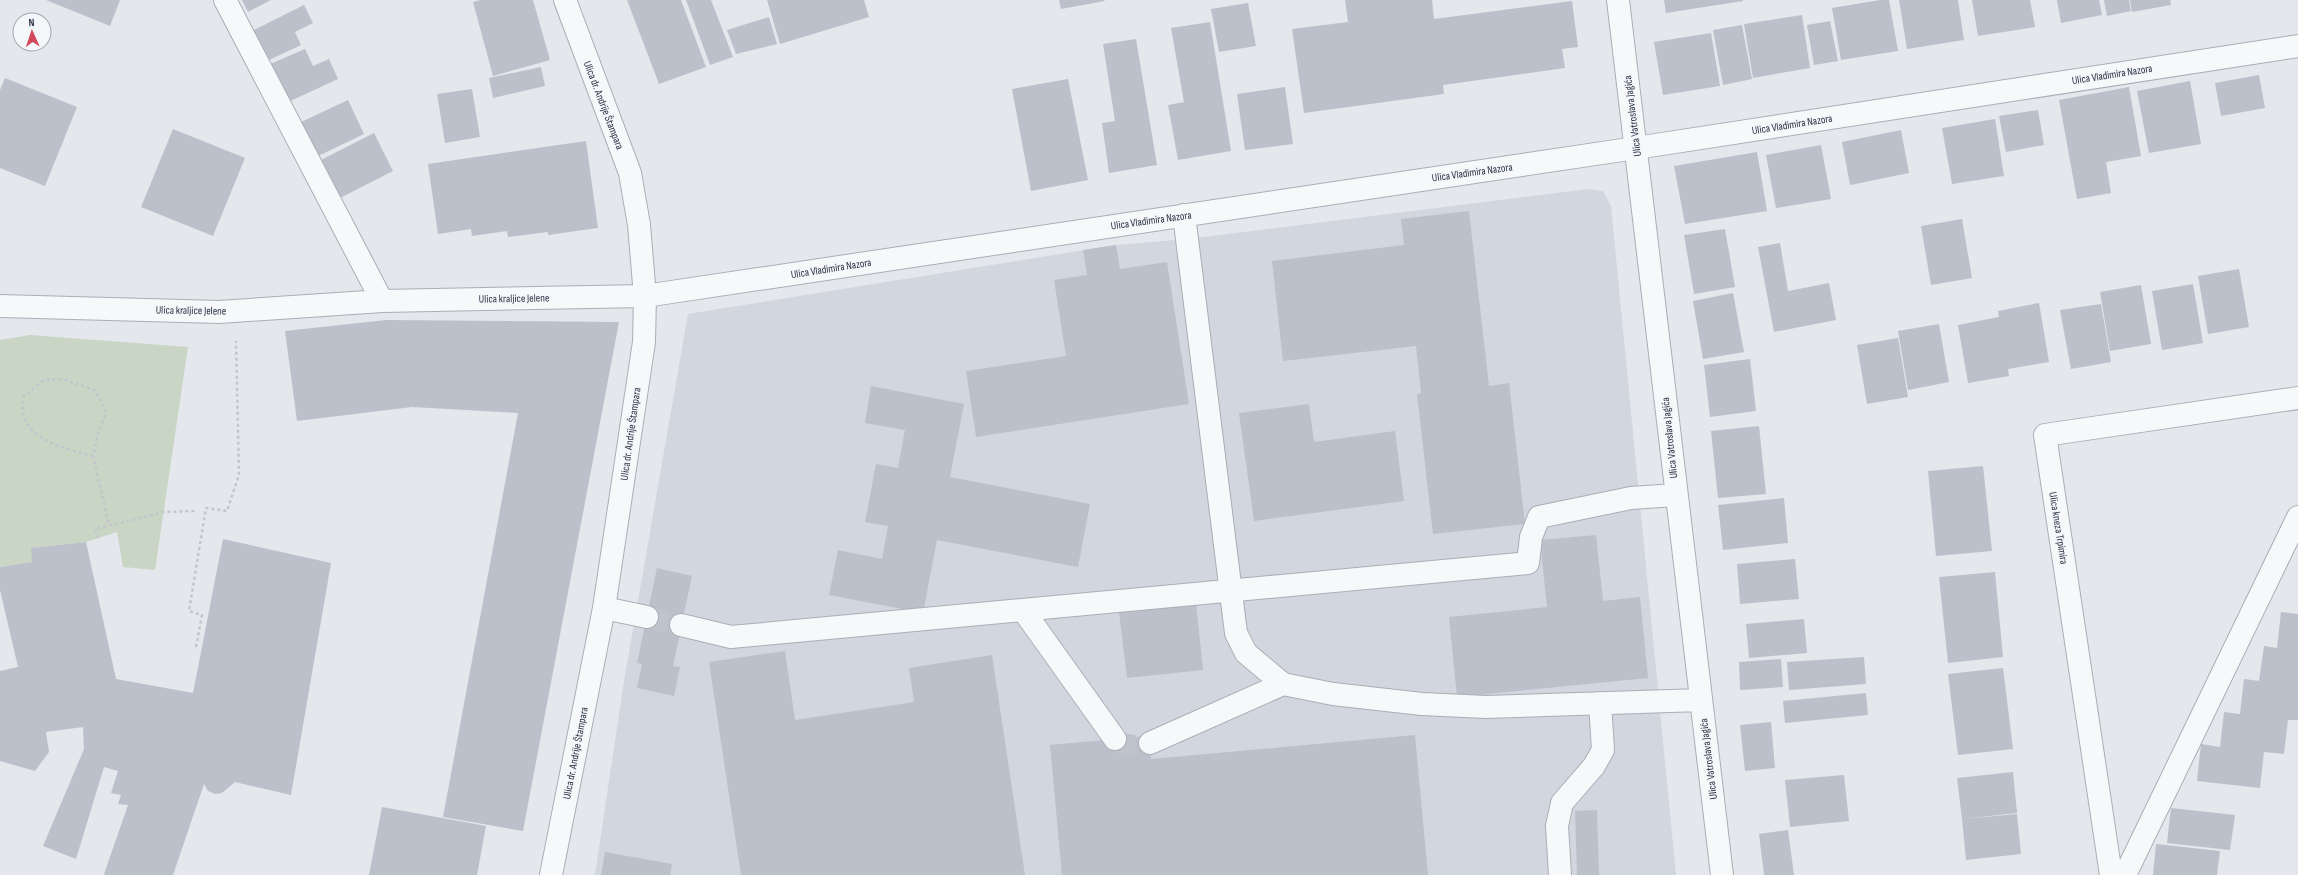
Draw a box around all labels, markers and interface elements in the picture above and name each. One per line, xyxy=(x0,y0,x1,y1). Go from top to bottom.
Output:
north arrow xyxy=(12,12,52,52)
text: N xyxy=(28,16,35,29)
street label: Ulica dr. Andrije Štampara xyxy=(581,59,627,151)
street label: Ulica Vladimira Nazora xyxy=(2071,62,2153,87)
street label: Ulica Vatroslava Jagića xyxy=(1621,75,1644,157)
street label: Ulica Vladimira Nazora xyxy=(1751,112,1833,137)
street label: Ulica Vladimira Nazora xyxy=(1431,160,1513,185)
street label: Ulica Vladimira Nazora xyxy=(1110,208,1192,233)
street label: Ulica Vladimira Nazora xyxy=(790,256,872,281)
street label: Ulica kraljice Jelene xyxy=(479,291,549,306)
street label: Ulica kraljice Jelene xyxy=(156,303,226,318)
street label: Ulica dr. Andrije Štampara xyxy=(617,387,643,481)
street label: Ulica Vatroslava Jagića xyxy=(1659,397,1680,479)
street label: Ulica kneza Trpimira xyxy=(2046,491,2071,565)
street label: Ulica dr. Andrije Štampara xyxy=(559,706,591,800)
street label: Ulica Vatroslava Jagića xyxy=(1697,718,1720,800)

